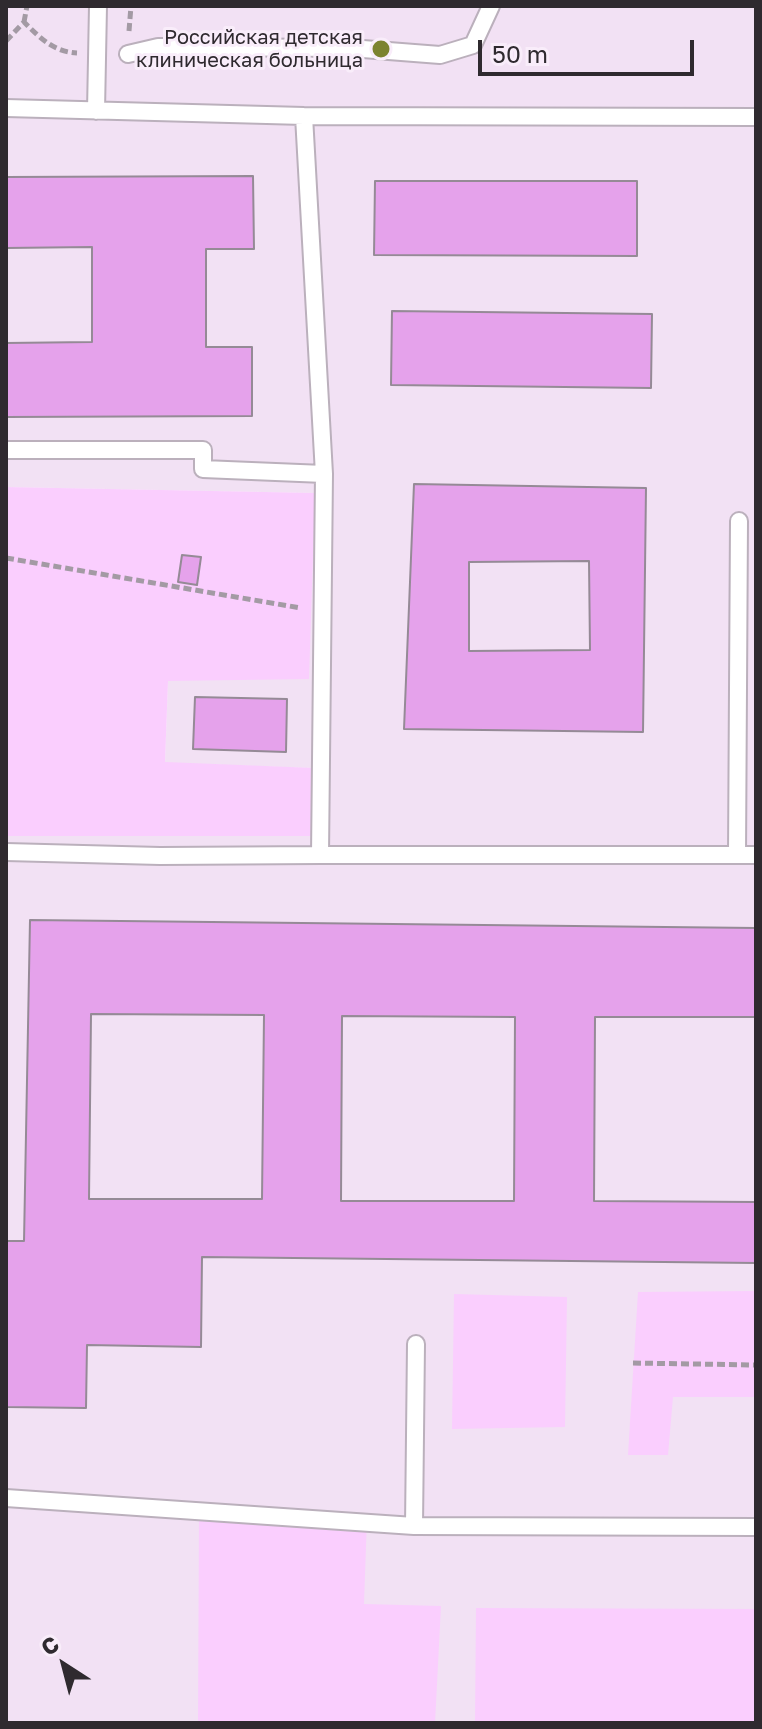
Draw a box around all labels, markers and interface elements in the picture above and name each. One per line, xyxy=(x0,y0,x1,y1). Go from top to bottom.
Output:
scale bar xyxy=(482,24,698,74)
place label: Российская детская клиническая больница xyxy=(136,26,363,73)
marker: Российская детская клиническая больница xyxy=(370,38,392,60)
text: 50 m xyxy=(492,39,548,68)
north arrow xyxy=(24,1625,104,1705)
text: С xyxy=(35,1630,64,1661)

